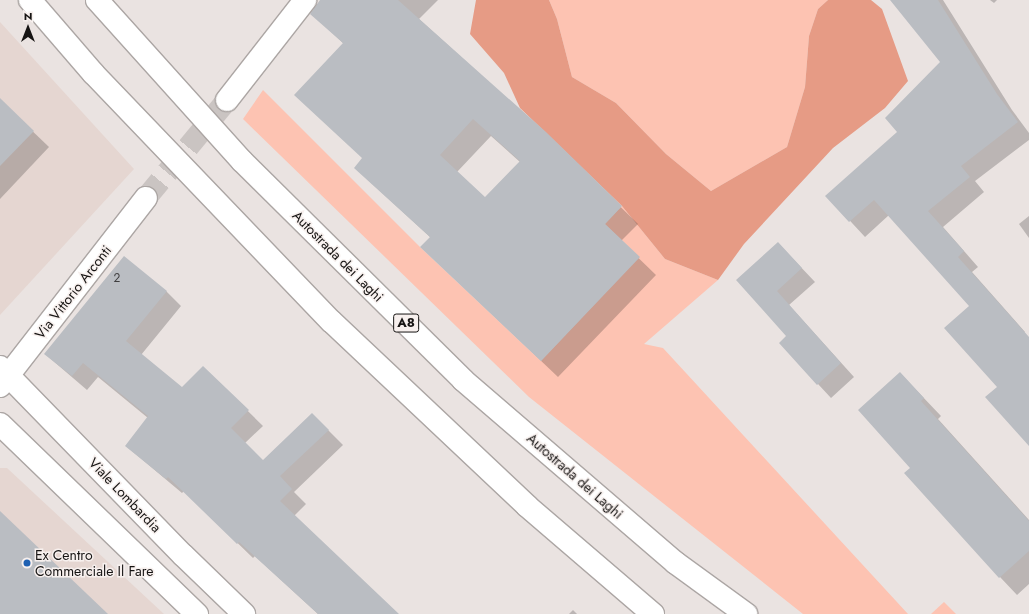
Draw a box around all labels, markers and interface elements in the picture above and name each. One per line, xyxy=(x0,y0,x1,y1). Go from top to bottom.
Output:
north arrow xyxy=(8,8,48,48)
text: N xyxy=(24,8,32,24)
street label: Autostrada dei Laghi xyxy=(289,207,387,305)
street label: Via Vittorio Arconti xyxy=(31,242,115,342)
house number: 2 xyxy=(114,272,120,286)
road number: A8 xyxy=(393,312,419,334)
street label: Autostrada dei Laghi xyxy=(524,430,626,522)
street label: Viale Lombardia xyxy=(85,454,165,536)
place label: Ex Centro Commerciale Il Fare xyxy=(35,547,154,580)
marker: Ex Centro Commerciale Il Fare xyxy=(22,558,32,568)

